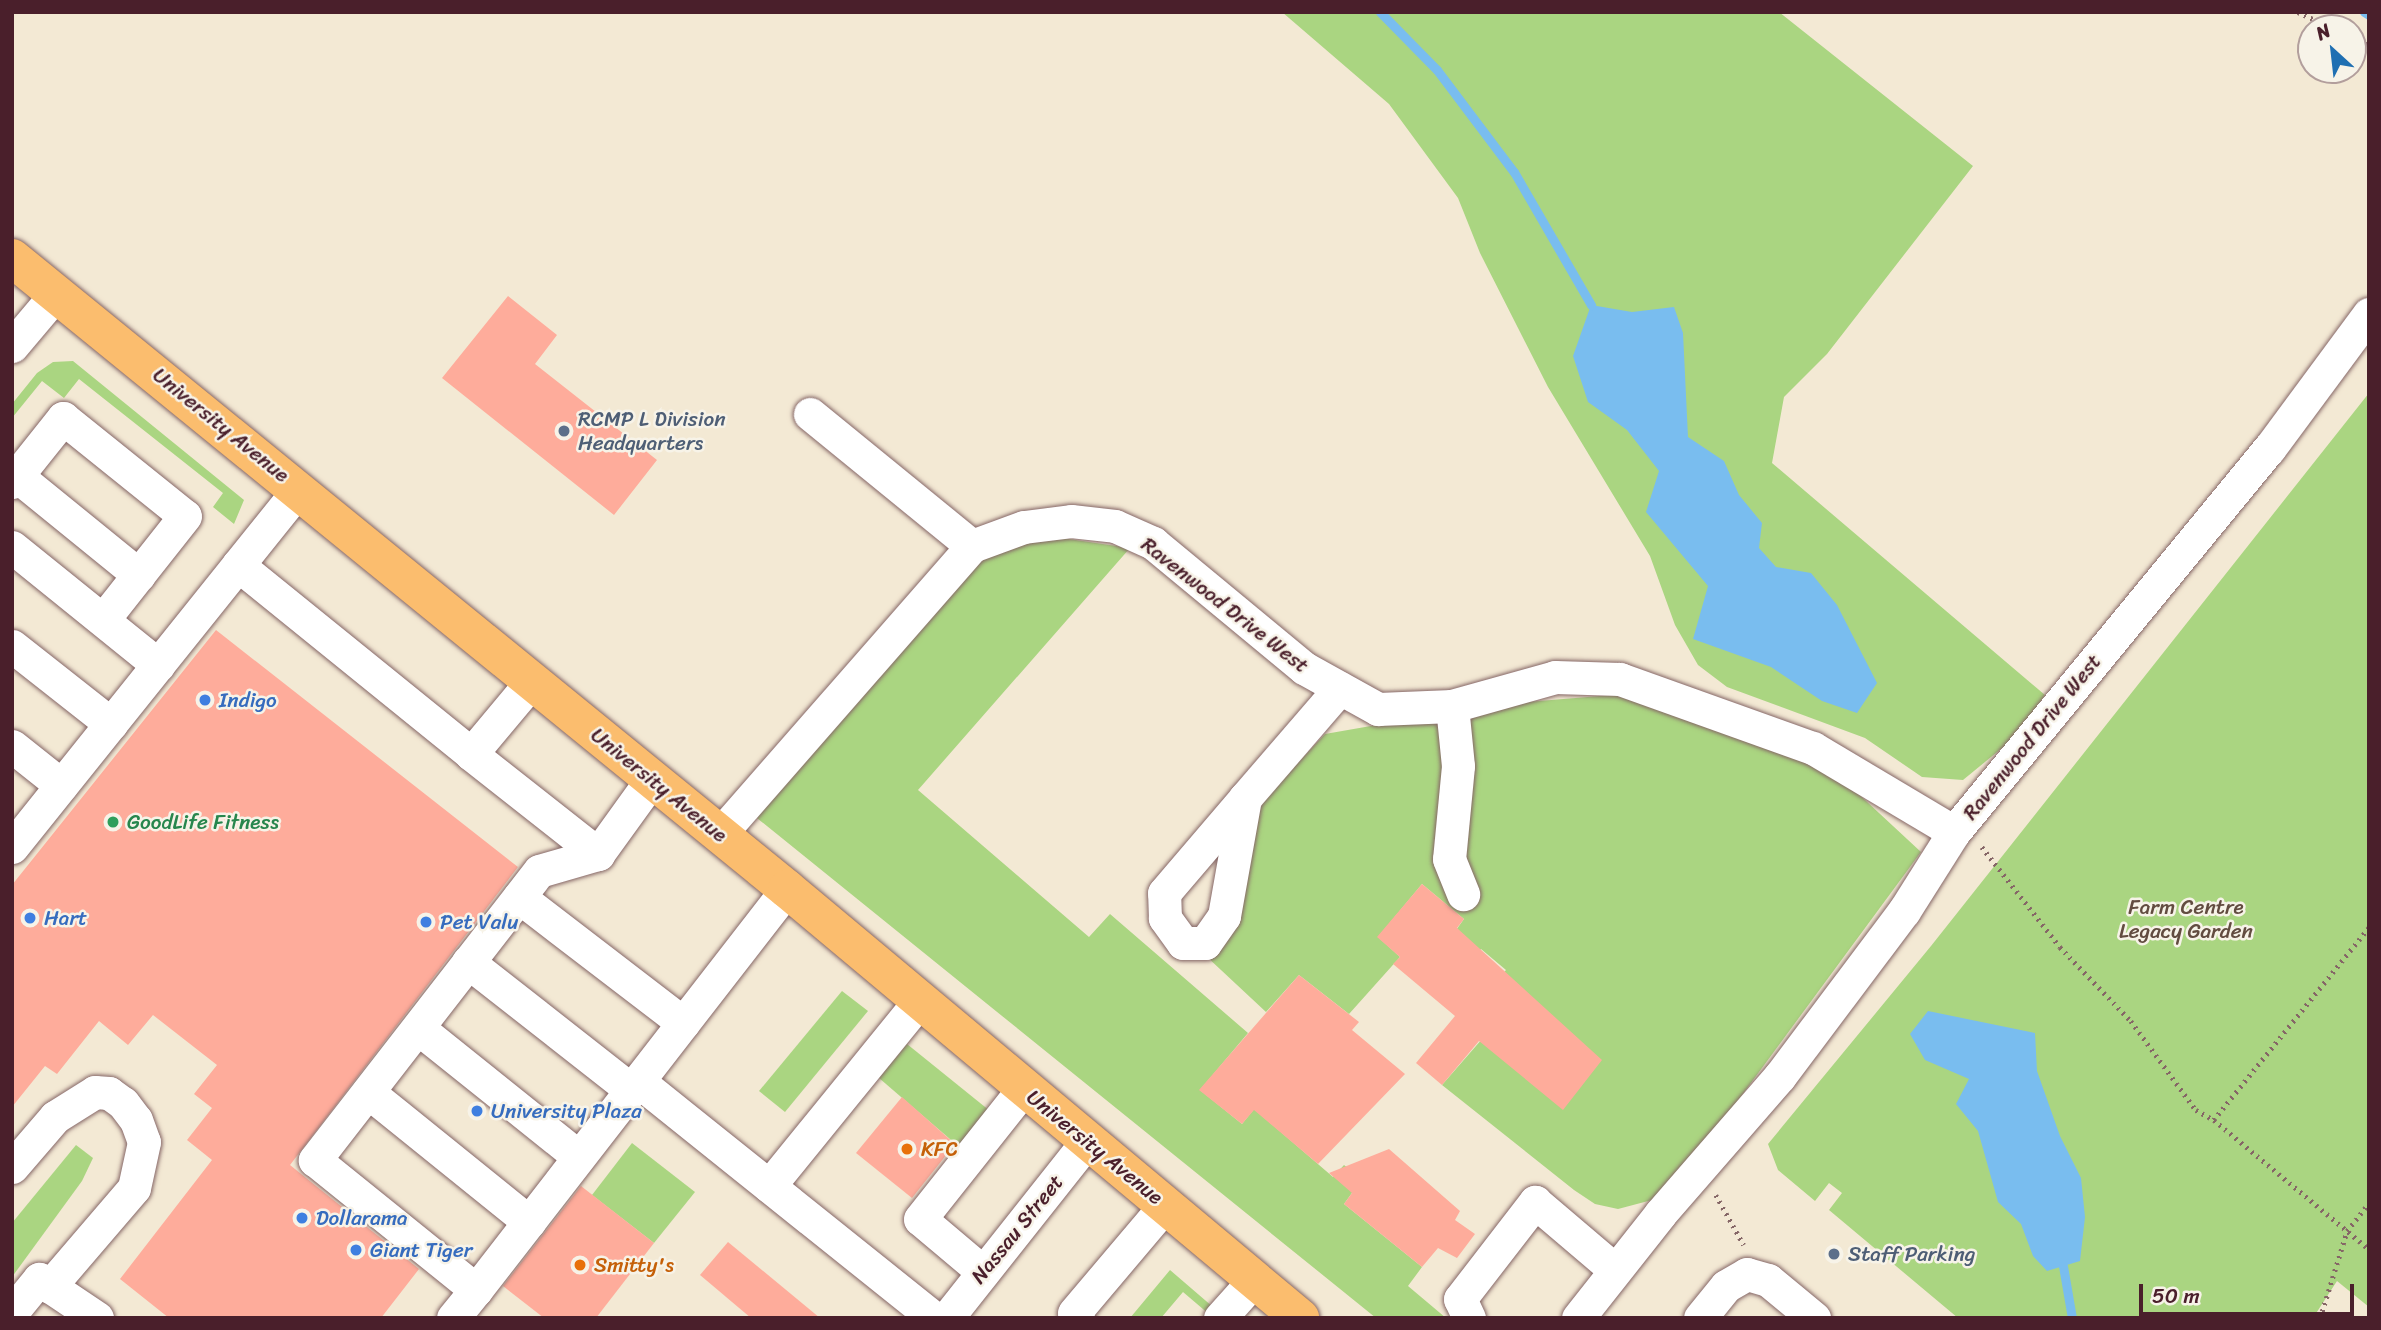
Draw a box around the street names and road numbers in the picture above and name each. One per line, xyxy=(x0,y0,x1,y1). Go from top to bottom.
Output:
street label: University Avenue xyxy=(148,362,294,488)
street label: Ravenwood Drive West xyxy=(1136,532,1314,678)
street label: Ravenwood Drive West xyxy=(1957,649,2107,825)
street label: University Avenue xyxy=(586,722,732,848)
street label: University Avenue xyxy=(1022,1084,1168,1210)
street label: Nassau Street xyxy=(965,1170,1069,1288)

